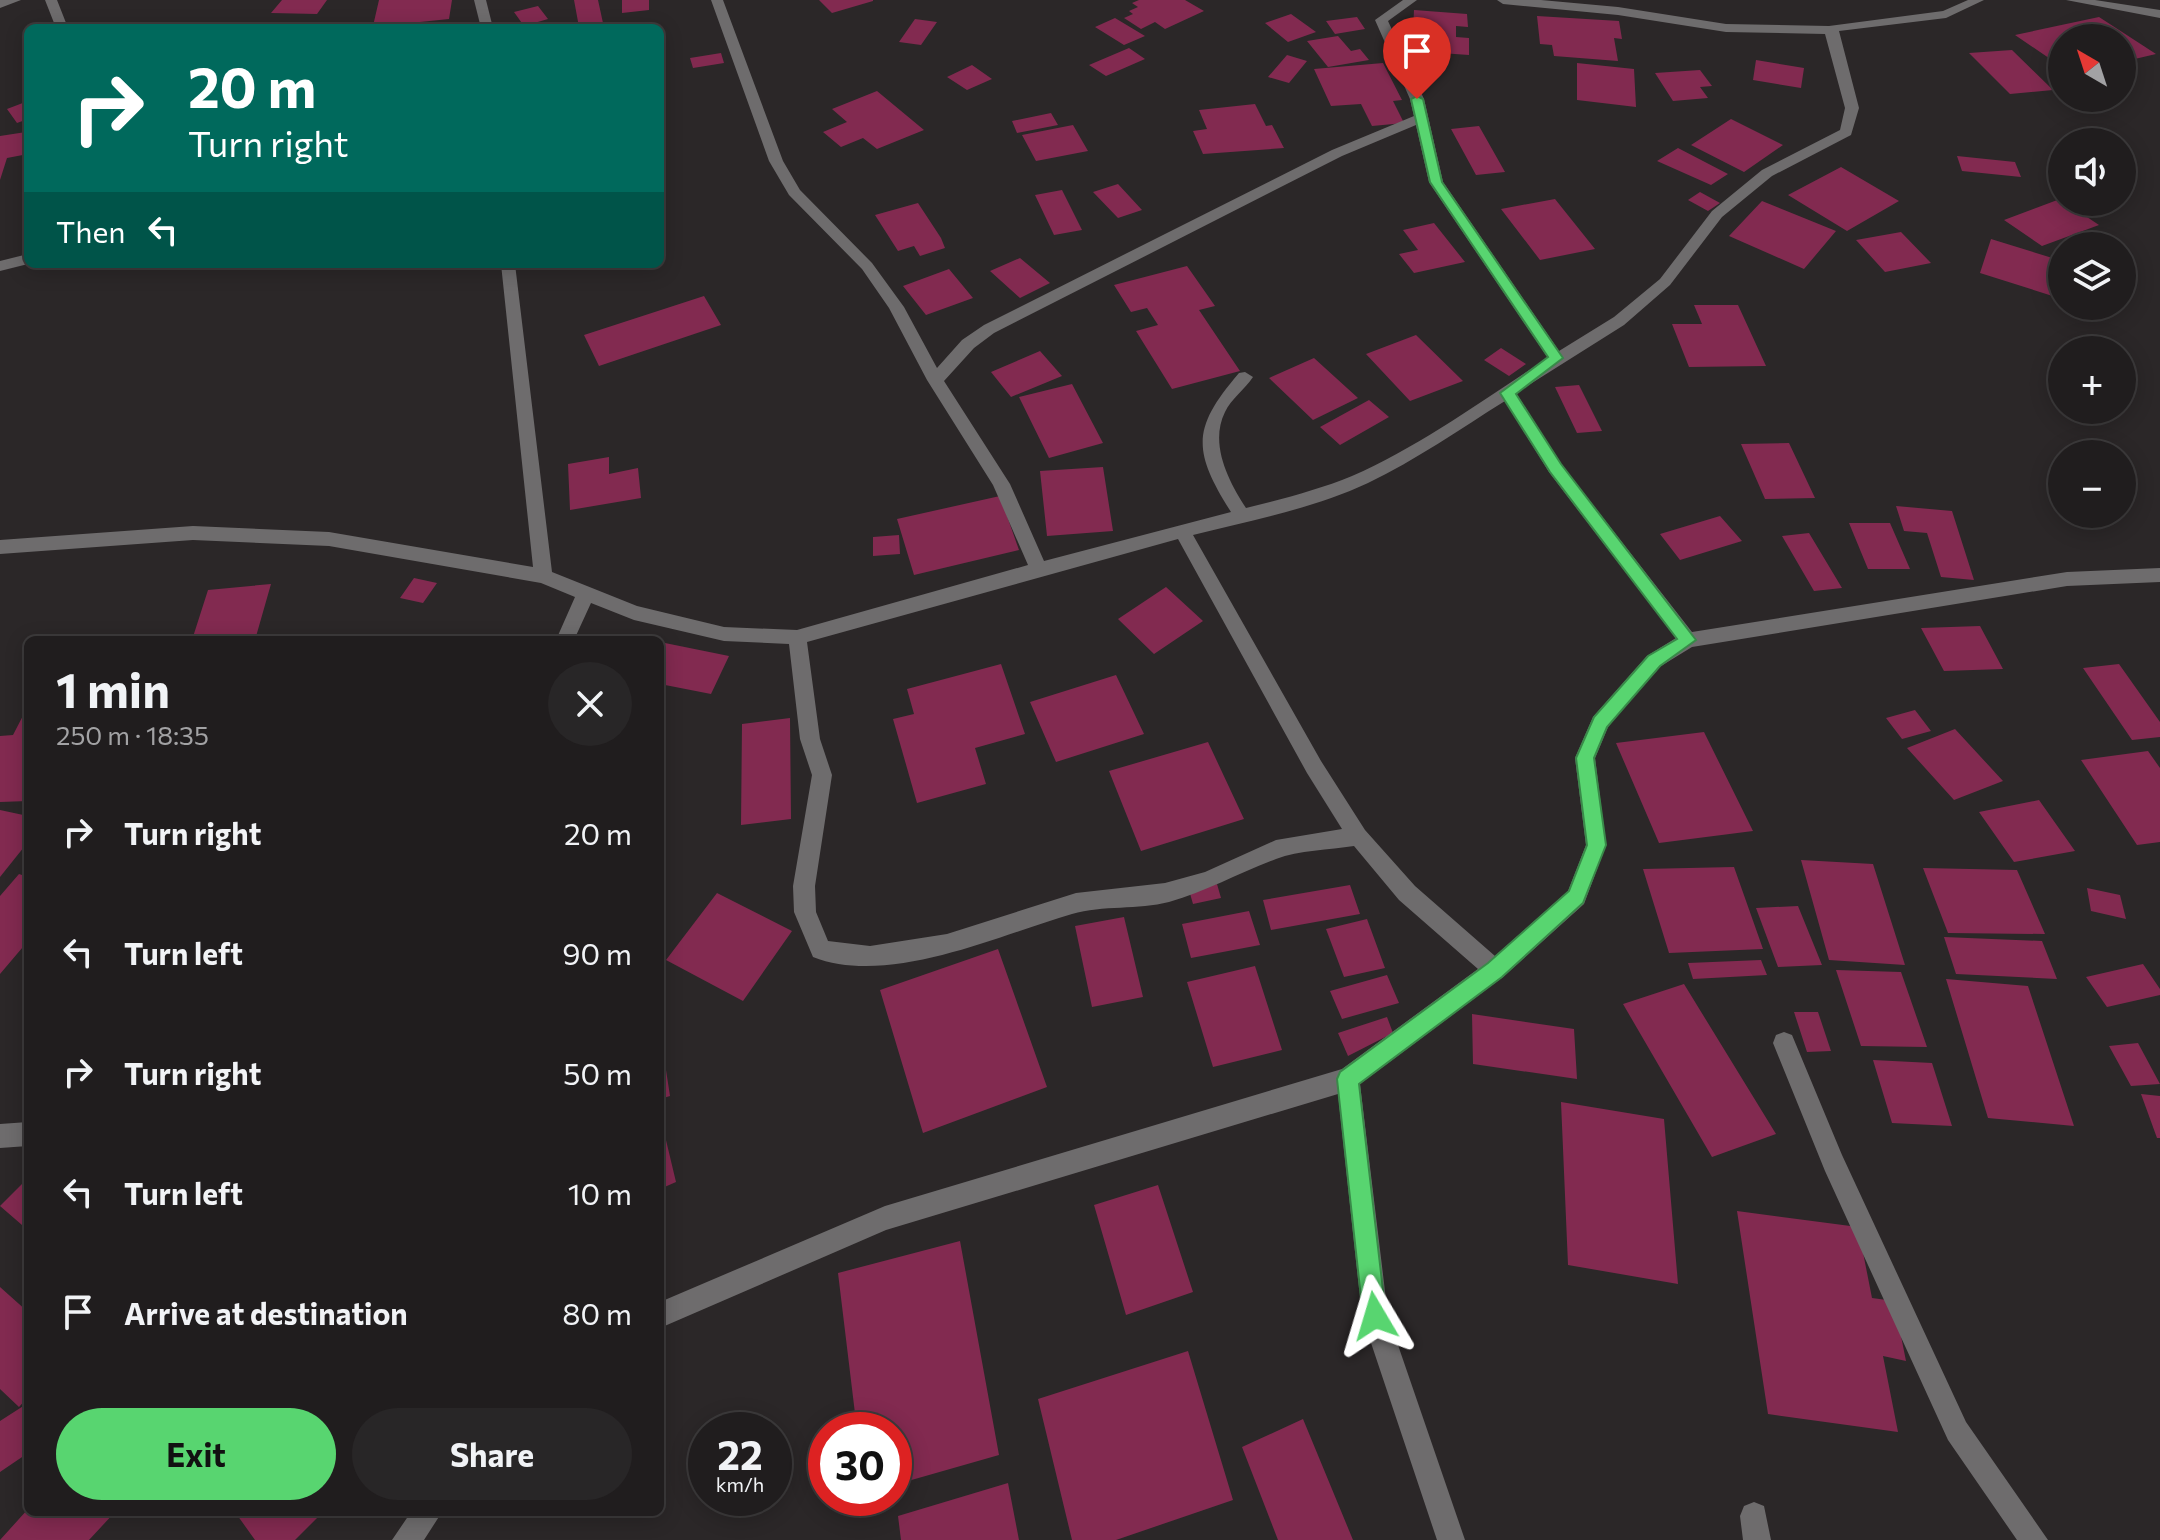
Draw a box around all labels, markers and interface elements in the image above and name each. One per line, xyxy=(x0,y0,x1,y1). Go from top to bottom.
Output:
pin xyxy=(1383,17,1451,99)
north arrow xyxy=(2048,24,2136,112)
map controls xyxy=(2048,24,2136,528)
icon: arrive xyxy=(1395,29,1439,73)
text: 20 m xyxy=(188,51,316,120)
icon: right xyxy=(56,56,160,160)
text: Turn right xyxy=(188,120,349,164)
button: sound xyxy=(2048,128,2136,216)
icon: left xyxy=(141,208,185,252)
text: Then xyxy=(56,212,125,249)
button: layers xyxy=(2048,232,2136,320)
button: + xyxy=(2048,336,2136,424)
button: − xyxy=(2048,440,2136,528)
text: 1 min xyxy=(56,659,170,718)
button: close xyxy=(548,662,632,746)
text: 250 m · 18:35 xyxy=(56,719,209,750)
icon: right xyxy=(56,810,100,854)
text: Turn right xyxy=(124,814,261,851)
text: 20 m xyxy=(564,814,632,851)
icon: left xyxy=(56,930,100,974)
text: Turn left xyxy=(124,934,243,971)
text: 90 m xyxy=(562,934,632,971)
icon: right xyxy=(56,1050,100,1094)
text: Turn right xyxy=(124,1054,261,1091)
text: 50 m xyxy=(563,1054,632,1091)
icon: left xyxy=(56,1170,100,1214)
text: Turn left xyxy=(124,1174,243,1211)
text: 10 m xyxy=(568,1174,632,1211)
position arrow xyxy=(1333,1274,1417,1358)
icon: arrive xyxy=(56,1290,100,1334)
text: Arrive at destination xyxy=(124,1294,408,1331)
text: 80 m xyxy=(562,1294,632,1331)
button: Exit xyxy=(56,1408,336,1500)
button: Share xyxy=(352,1408,632,1500)
speed limit sign: 30 xyxy=(808,1412,912,1516)
text: 22 xyxy=(717,1429,763,1478)
text: km/h xyxy=(716,1472,764,1496)

